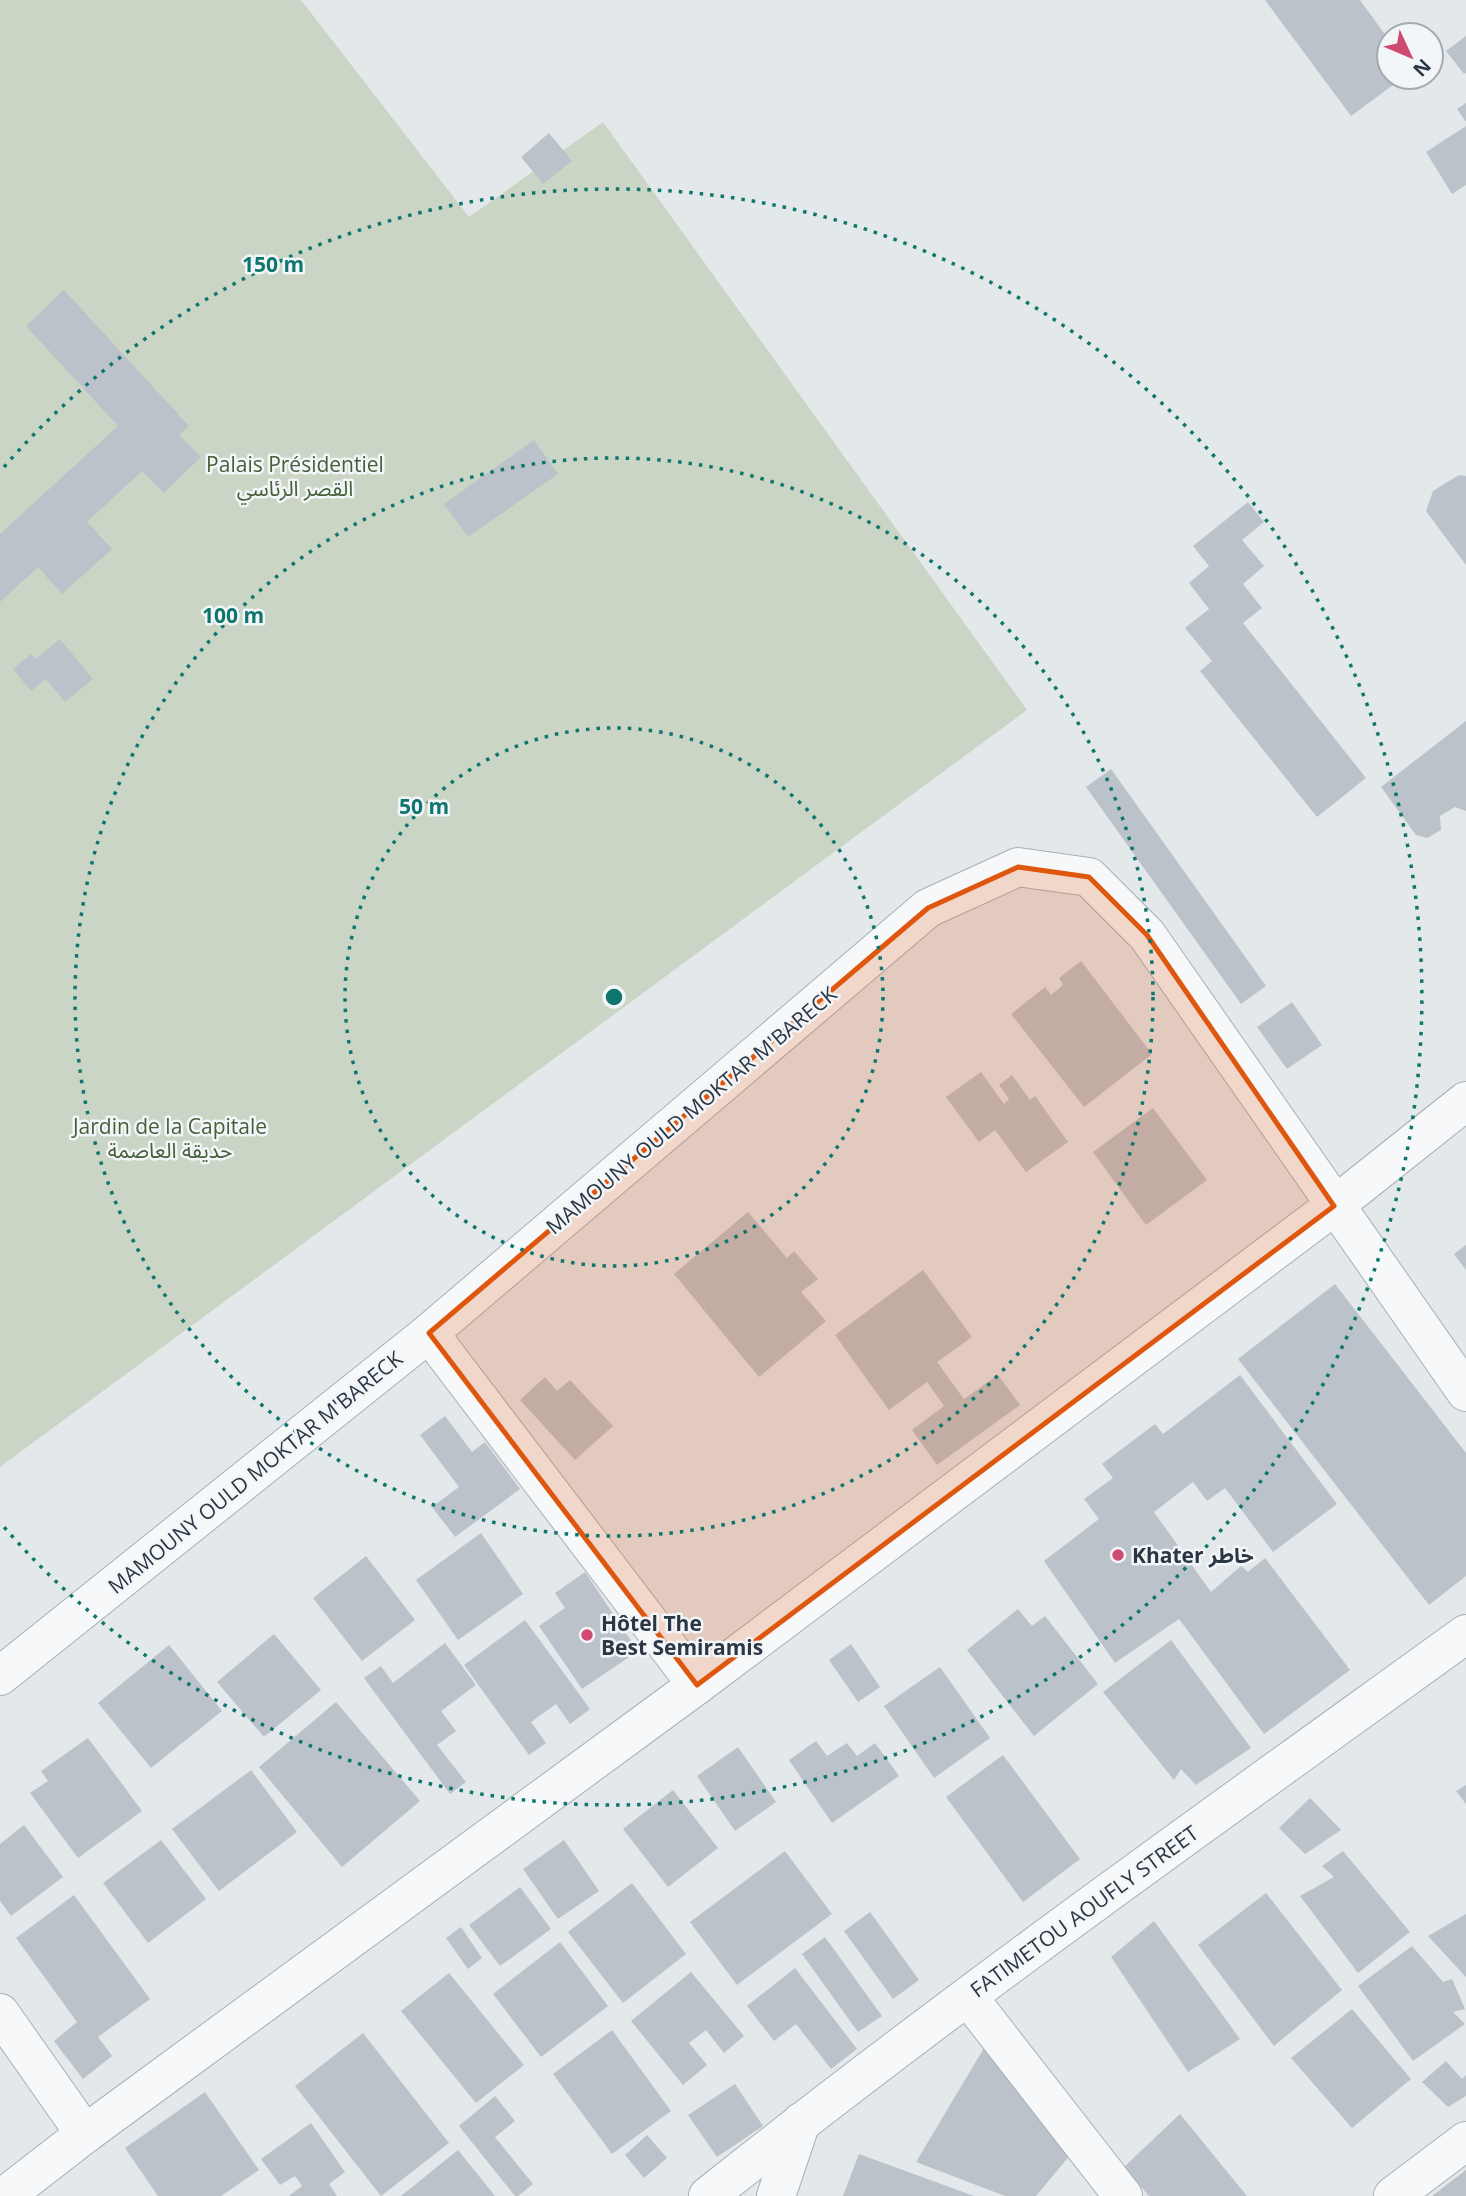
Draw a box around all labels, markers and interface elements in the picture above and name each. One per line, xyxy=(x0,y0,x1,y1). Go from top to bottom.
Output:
north arrow xyxy=(1375,21,1445,91)
text: N xyxy=(1408,53,1437,82)
text: 150 m xyxy=(242,250,304,278)
park label: Palais Présidentiel القصر الرئاسي xyxy=(206,450,384,505)
text: 100 m xyxy=(202,601,264,629)
text: 50 m xyxy=(399,792,449,820)
street label: MAMOUNY OULD MOKTAR M'BARECK xyxy=(540,980,842,1240)
centre of rings xyxy=(602,985,626,1009)
park label: Jardin de la Capitale حديقة العاصمة xyxy=(71,1112,267,1164)
street label: MAMOUNY OULD MOKTAR M'BARECK xyxy=(102,1344,408,1600)
place label: Khater خاطر xyxy=(1132,1541,1254,1569)
marker: Khater خاطر xyxy=(1110,1547,1126,1563)
place label: Hôtel The Best Semiramis xyxy=(601,1609,763,1661)
marker: Hôtel The Best Semiramis xyxy=(579,1627,595,1643)
street label: FATIMETOU AOUFLY STREET xyxy=(964,1818,1204,2003)

